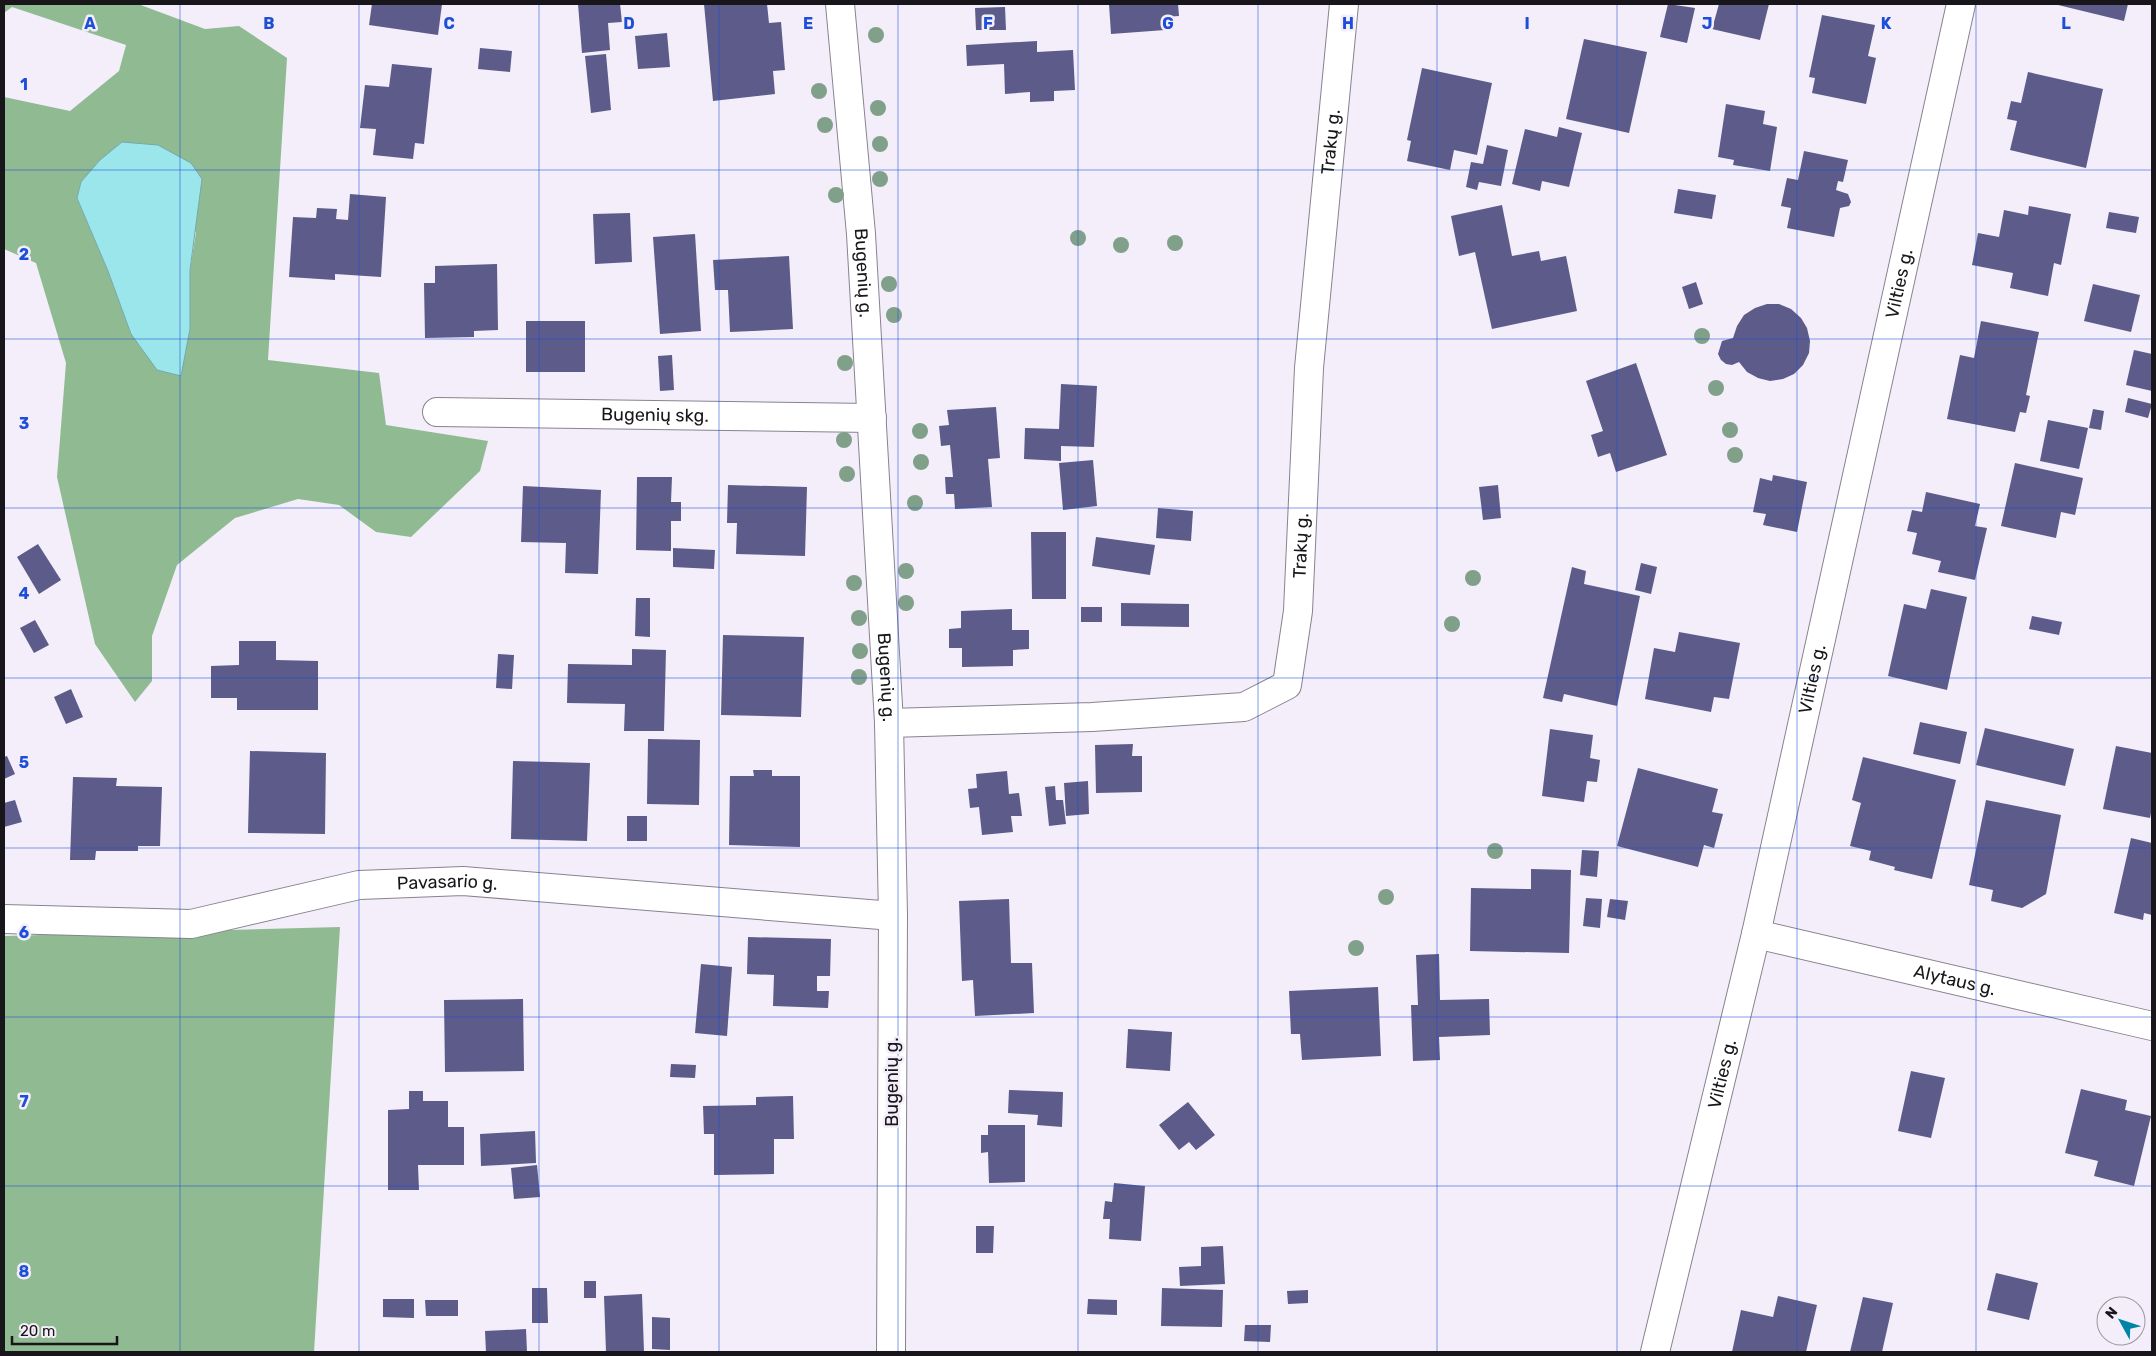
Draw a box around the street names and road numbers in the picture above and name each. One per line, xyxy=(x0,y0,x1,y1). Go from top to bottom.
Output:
street label: Trakų g. xyxy=(1317,108,1345,175)
street label: Bugenių g. xyxy=(850,228,877,318)
street label: Vilties g. xyxy=(1881,247,1918,321)
street label: Bugenių skg. xyxy=(601,403,709,427)
street label: Trakų g. xyxy=(1288,512,1313,579)
street label: Bugenių g. xyxy=(873,632,900,723)
street label: Vilties g. xyxy=(1794,642,1831,716)
street label: Pavasario g. xyxy=(396,870,499,895)
street label: Alytaus g. xyxy=(1912,960,1998,1000)
street label: Bugenių g. xyxy=(881,1037,903,1127)
street label: Vilties g. xyxy=(1703,1037,1741,1111)

